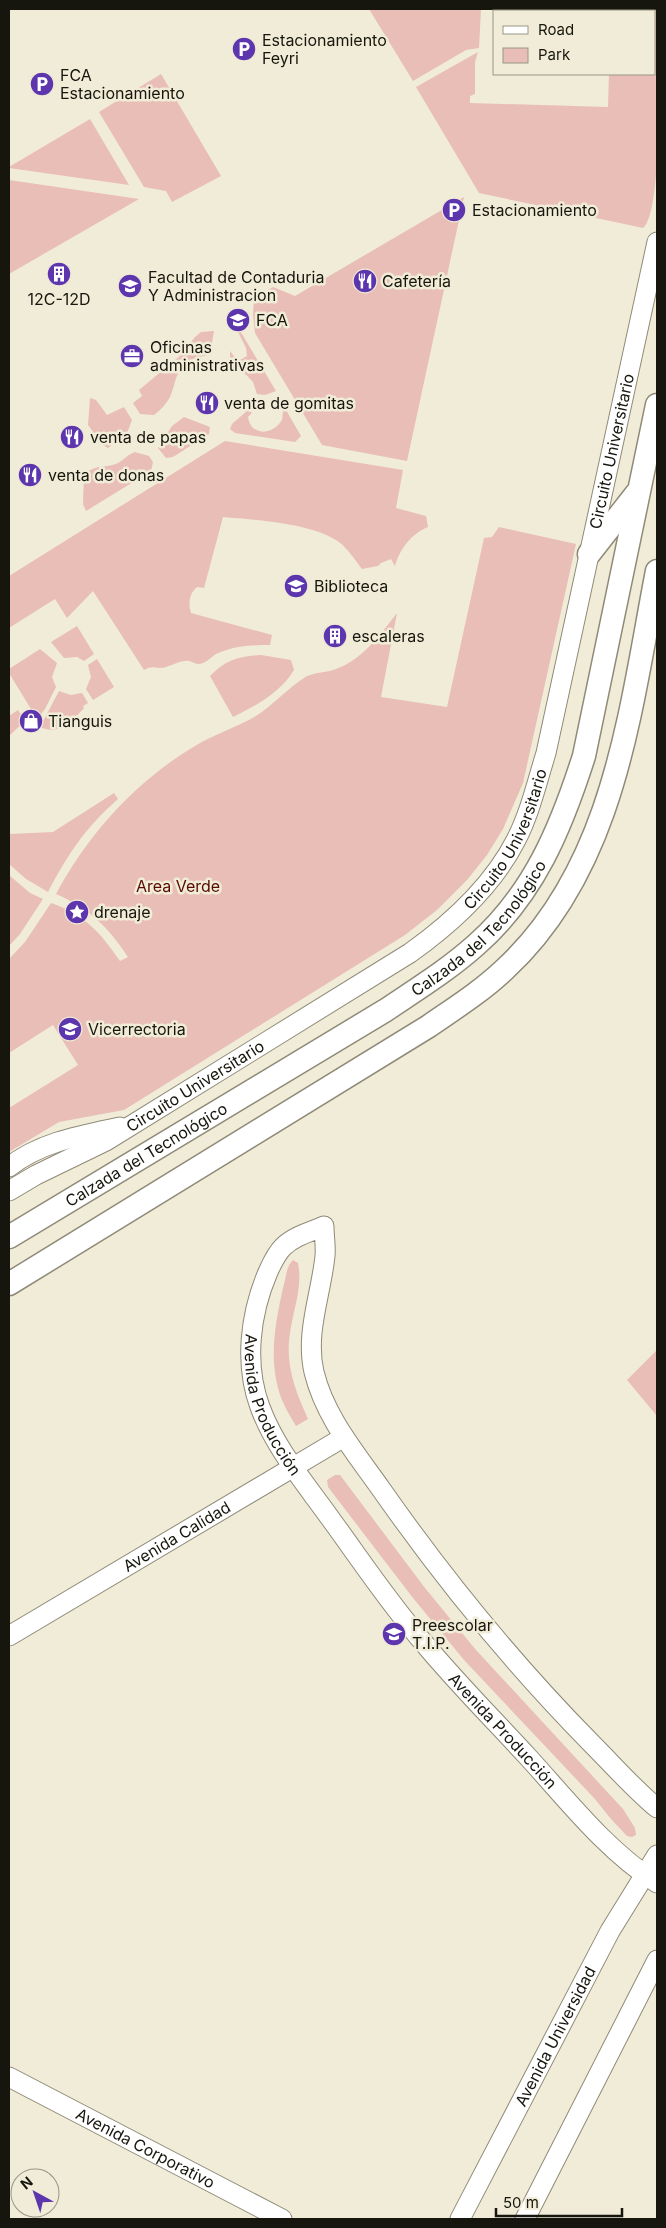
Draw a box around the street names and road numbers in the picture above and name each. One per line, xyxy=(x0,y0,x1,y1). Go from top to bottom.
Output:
street label: Circuito Universitario xyxy=(585,372,638,531)
street label: Circuito Universitario xyxy=(459,766,551,913)
street label: Calzada del Tecnológico xyxy=(407,857,550,1000)
street label: Circuito Universitario xyxy=(122,1036,268,1136)
street label: Calzada del Tecnológico xyxy=(61,1098,231,1211)
street label: Avenida Producción xyxy=(241,1333,306,1479)
street label: Avenida Calidad xyxy=(119,1497,234,1576)
street label: Avenida Producción xyxy=(444,1669,561,1793)
street label: Avenida Universidad xyxy=(511,1963,600,2110)
street label: Avenida Corporativo xyxy=(73,2104,219,2192)

